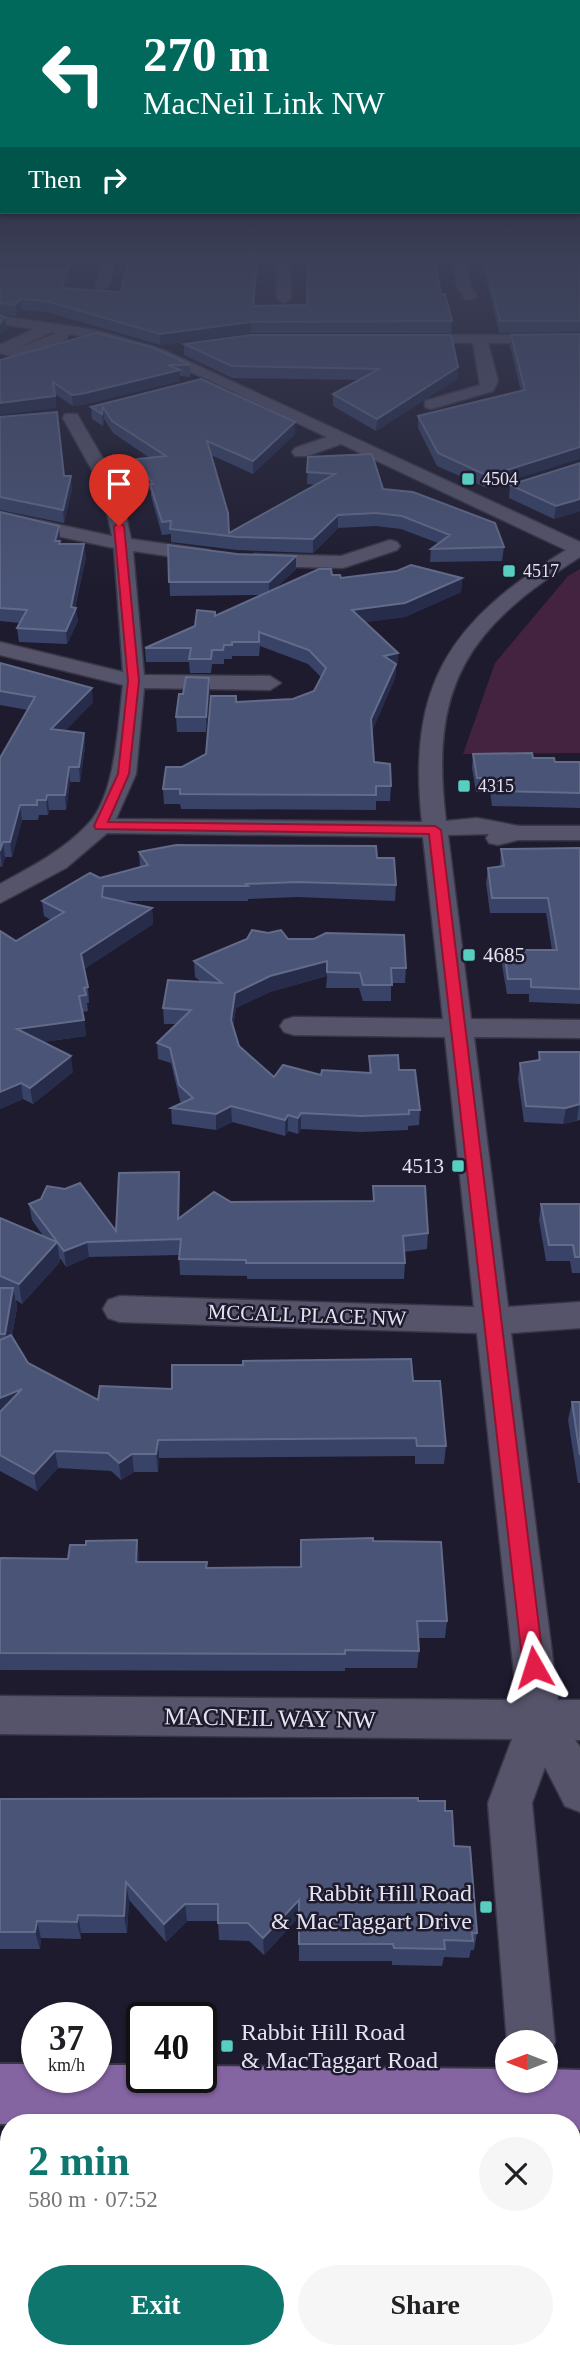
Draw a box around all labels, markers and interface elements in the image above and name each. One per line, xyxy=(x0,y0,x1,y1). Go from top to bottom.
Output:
text: 270 m xyxy=(143,27,270,82)
icon: left xyxy=(28,28,119,119)
text: MacNeil Link NW xyxy=(143,85,385,121)
icon: right xyxy=(95,161,133,199)
text: Then xyxy=(28,165,81,194)
pin xyxy=(89,454,149,526)
icon: arrive xyxy=(100,465,138,503)
place label: 4504 xyxy=(482,469,518,489)
marker: 4504 xyxy=(460,471,476,487)
place label: 4517 xyxy=(523,561,559,581)
marker: 4517 xyxy=(501,563,517,579)
place label: 4315 xyxy=(478,776,514,796)
marker: 4315 xyxy=(456,778,472,794)
place label: 4685 xyxy=(483,943,525,967)
marker: 4685 xyxy=(461,947,477,963)
place label: 4513 xyxy=(402,1154,444,1178)
marker: 4513 xyxy=(450,1158,466,1174)
street label: MCCALL PLACE NW xyxy=(207,1300,407,1330)
position arrow xyxy=(497,1630,571,1704)
street label: MACNEIL WAY NW xyxy=(164,1703,376,1733)
place label: Rabbit Hill Road & MacTaggart Drive xyxy=(271,1880,472,1934)
marker: Rabbit Hill Road & MacTaggart Drive xyxy=(478,1899,494,1915)
speed limit sign: 40 xyxy=(126,2002,217,2093)
text: 37 xyxy=(49,2019,84,2058)
place label: Rabbit Hill Road & MacTaggart Road xyxy=(241,2019,438,2073)
north arrow xyxy=(495,2030,558,2093)
map controls xyxy=(495,2030,558,2093)
marker: Rabbit Hill Road & MacTaggart Road xyxy=(219,2038,235,2054)
text: km/h xyxy=(48,2055,85,2075)
button: close xyxy=(479,2137,553,2211)
text: 2 min xyxy=(28,2138,130,2184)
text: 580 m · 07:52 xyxy=(28,2187,158,2212)
button: Exit xyxy=(28,2265,284,2345)
button: Share xyxy=(298,2265,553,2345)

